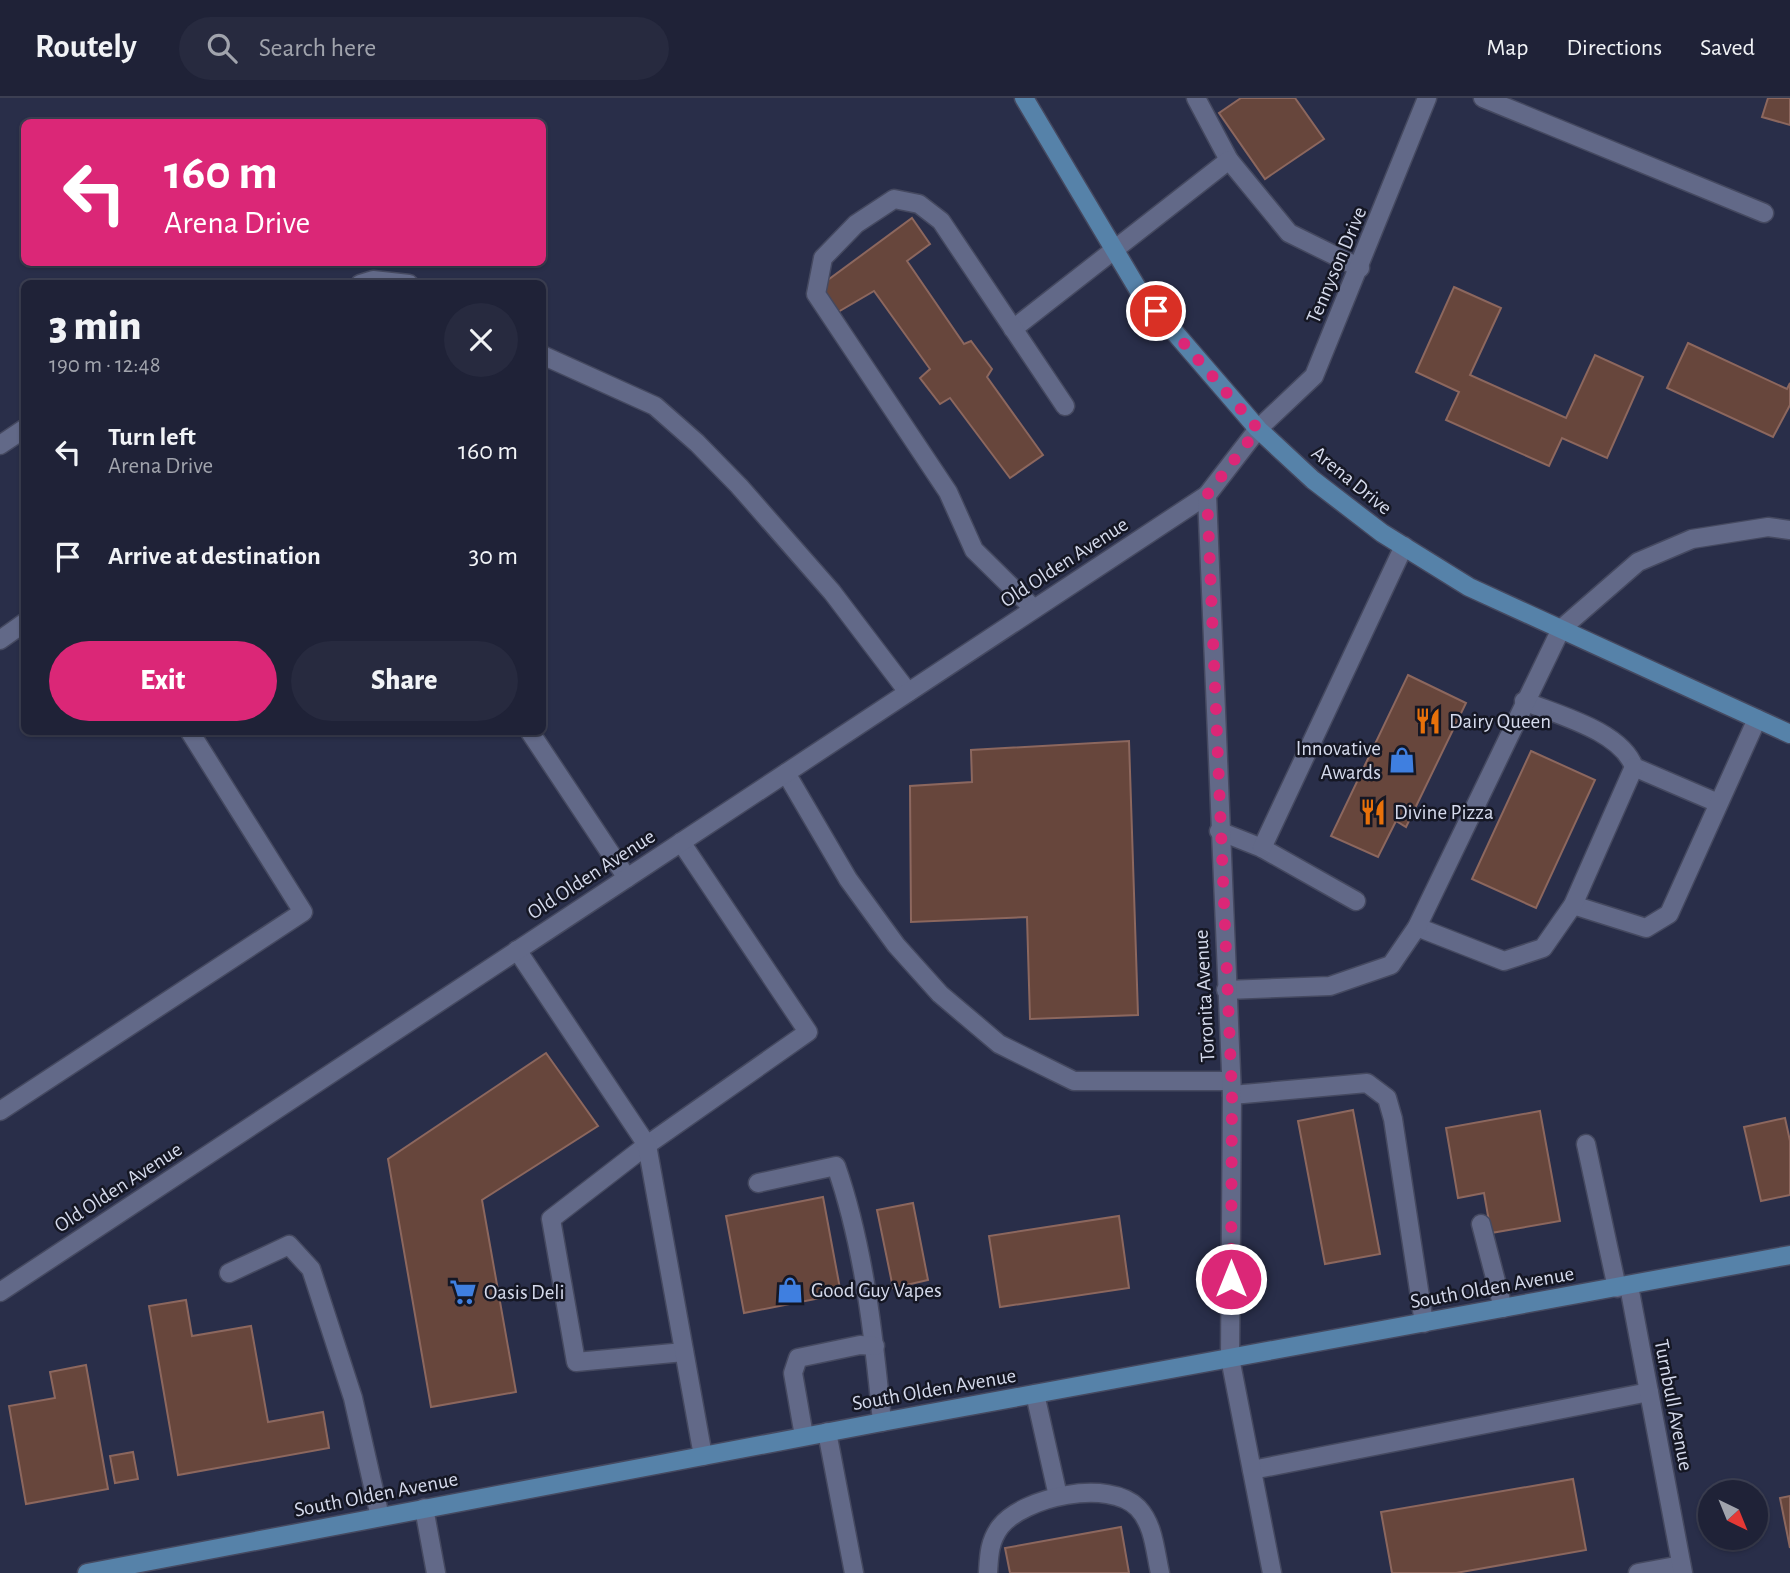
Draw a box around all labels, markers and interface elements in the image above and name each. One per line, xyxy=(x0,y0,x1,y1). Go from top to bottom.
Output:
search box xyxy=(179,17,669,80)
icon: search xyxy=(203,29,241,67)
text: Routely xyxy=(35,31,137,64)
text: Search here xyxy=(259,35,376,61)
text: Map xyxy=(1486,36,1528,60)
text: Directions xyxy=(1566,36,1662,60)
text: Saved xyxy=(1700,36,1755,60)
icon: left xyxy=(49,147,140,238)
text: 160 m xyxy=(164,149,278,198)
street label: Tennyson Drive xyxy=(1302,204,1370,327)
text: Arena Drive xyxy=(164,207,310,239)
pin xyxy=(1126,281,1186,341)
icon: arrive xyxy=(1137,292,1175,330)
button: close xyxy=(444,303,518,377)
text: 3 min xyxy=(49,305,141,347)
text: 190 m · 12:48 xyxy=(49,354,161,377)
text: Turn left xyxy=(108,424,196,450)
icon: left xyxy=(49,433,87,471)
text: 160 m xyxy=(458,438,518,464)
street label: Arena Drive xyxy=(1308,442,1396,519)
text: Arena Drive xyxy=(108,455,213,478)
street label: Old Olden Avenue xyxy=(997,513,1132,611)
icon: arrive xyxy=(49,538,87,576)
text: Arrive at destination xyxy=(108,543,321,569)
text: 30 m xyxy=(468,543,518,569)
button: Exit xyxy=(49,641,277,721)
button: Share xyxy=(291,641,518,721)
restaurant icon: Dairy Queen xyxy=(1413,706,1443,736)
place label: Dairy Queen xyxy=(1449,711,1551,732)
place label: Innovative Awards xyxy=(1296,738,1381,783)
shop icon: Innovative Awards xyxy=(1387,745,1417,775)
restaurant icon: Divine Pizza xyxy=(1358,797,1388,827)
place label: Divine Pizza xyxy=(1394,802,1494,823)
street label: Old Olden Avenue xyxy=(524,825,659,923)
street label: Toronita Avenue xyxy=(1191,929,1218,1063)
street label: Old Olden Avenue xyxy=(51,1138,186,1236)
position arrow xyxy=(1194,1242,1268,1316)
street label: South Olden Avenue xyxy=(1408,1263,1576,1312)
shop icon: Good Guy Vapes xyxy=(775,1275,805,1305)
supermarket icon: Oasis Deli xyxy=(448,1277,478,1307)
place label: Good Guy Vapes xyxy=(811,1280,942,1301)
place label: Oasis Deli xyxy=(484,1282,565,1303)
street label: Turnbull Avenue xyxy=(1650,1338,1697,1473)
street label: South Olden Avenue xyxy=(850,1365,1018,1414)
street label: South Olden Avenue xyxy=(293,1468,460,1521)
north arrow xyxy=(1698,1480,1768,1550)
map controls xyxy=(1698,1480,1768,1550)

